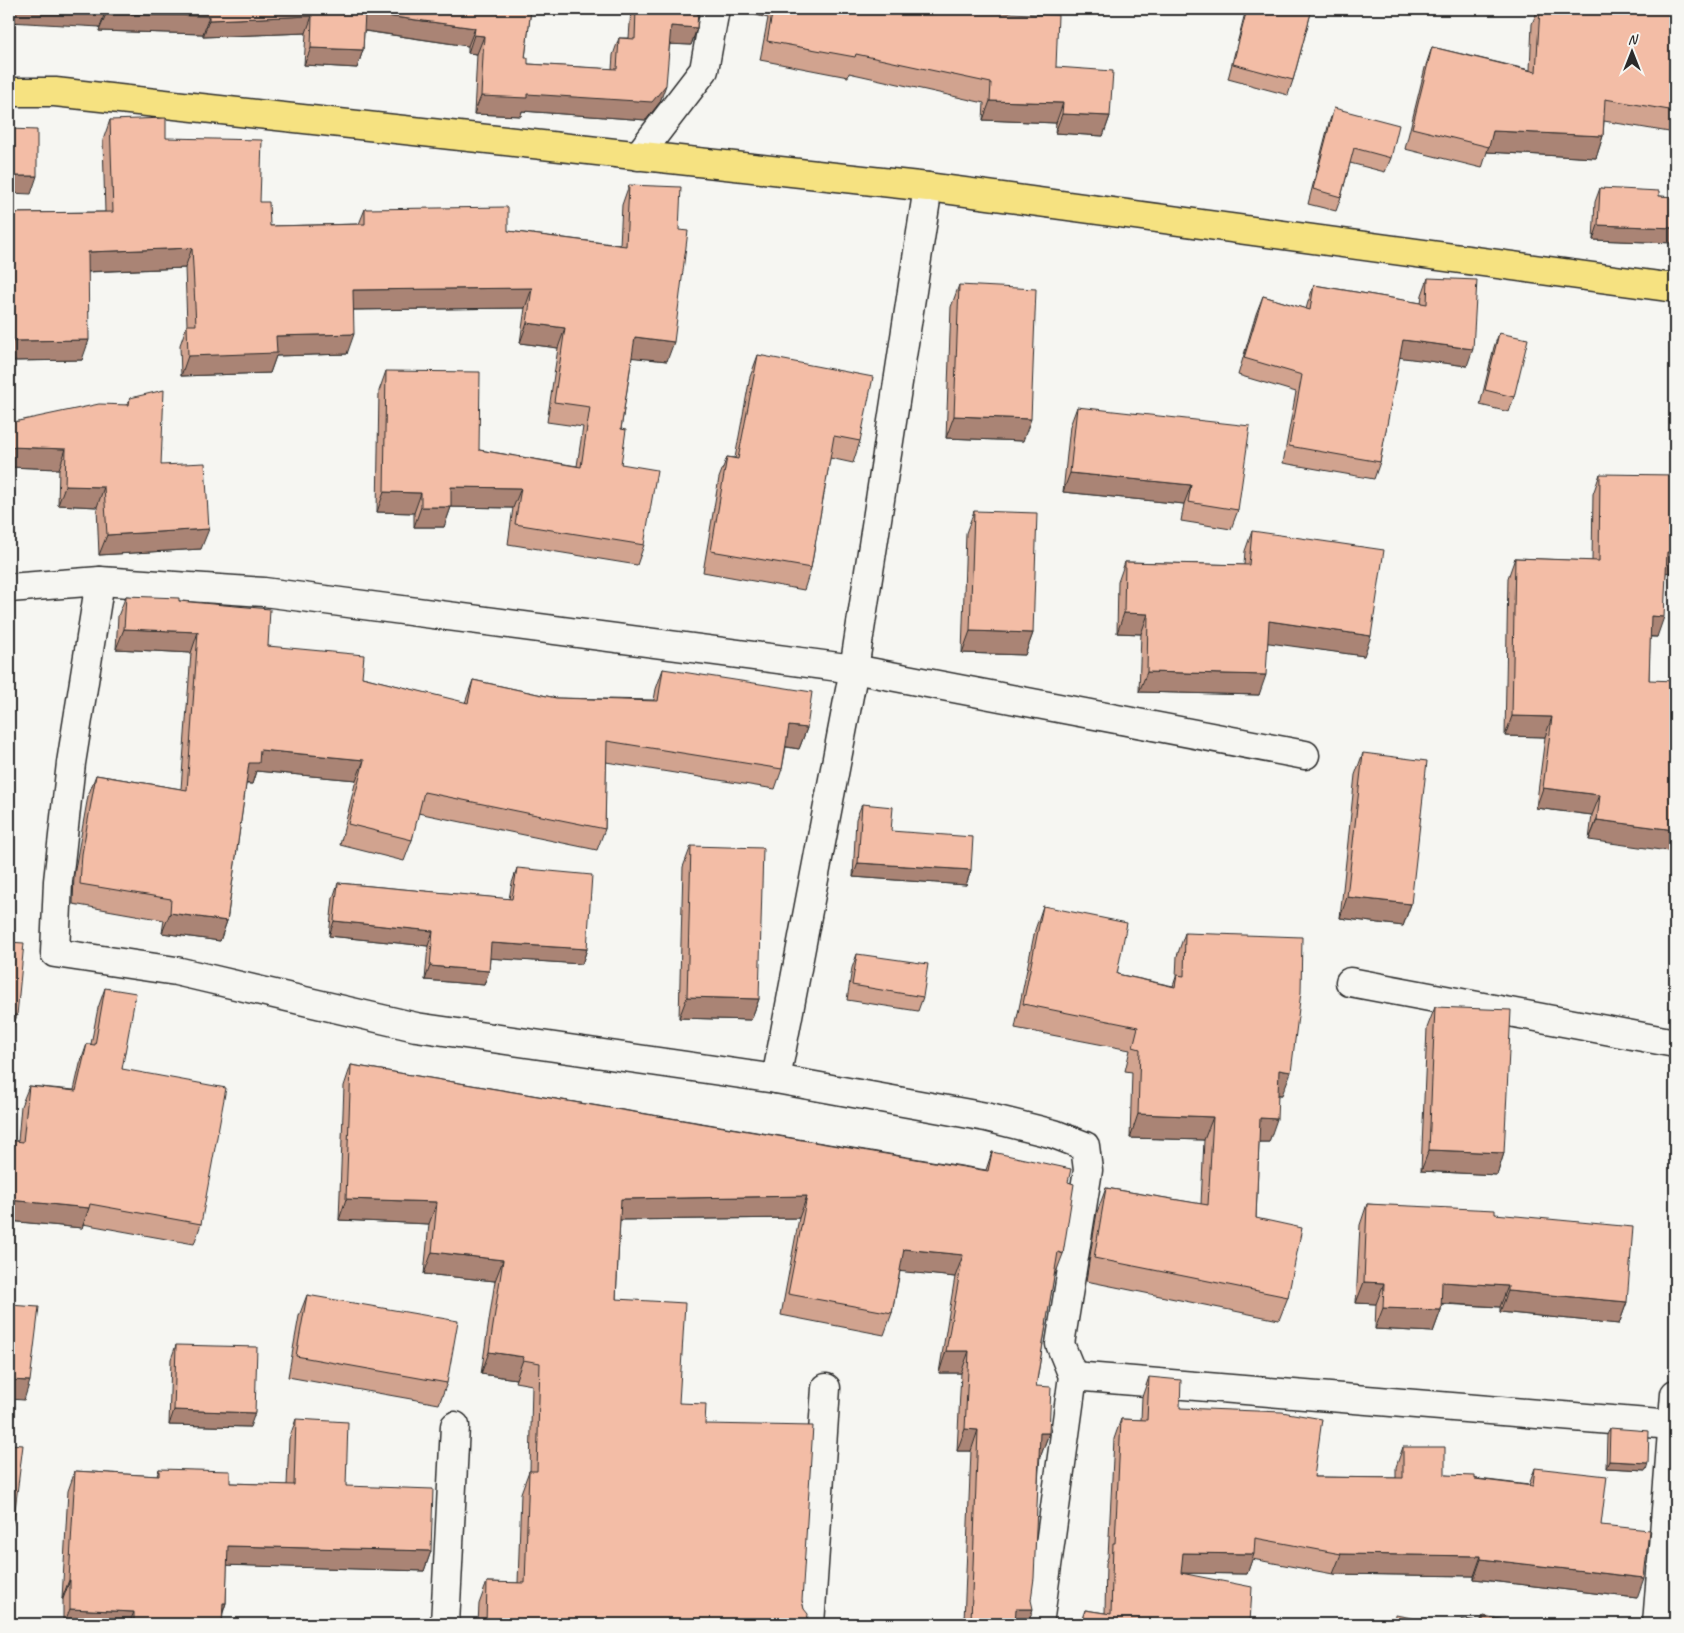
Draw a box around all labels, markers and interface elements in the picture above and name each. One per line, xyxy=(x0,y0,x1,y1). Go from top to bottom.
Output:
north arrow xyxy=(1606,28,1656,78)
text: N xyxy=(1628,31,1639,48)

